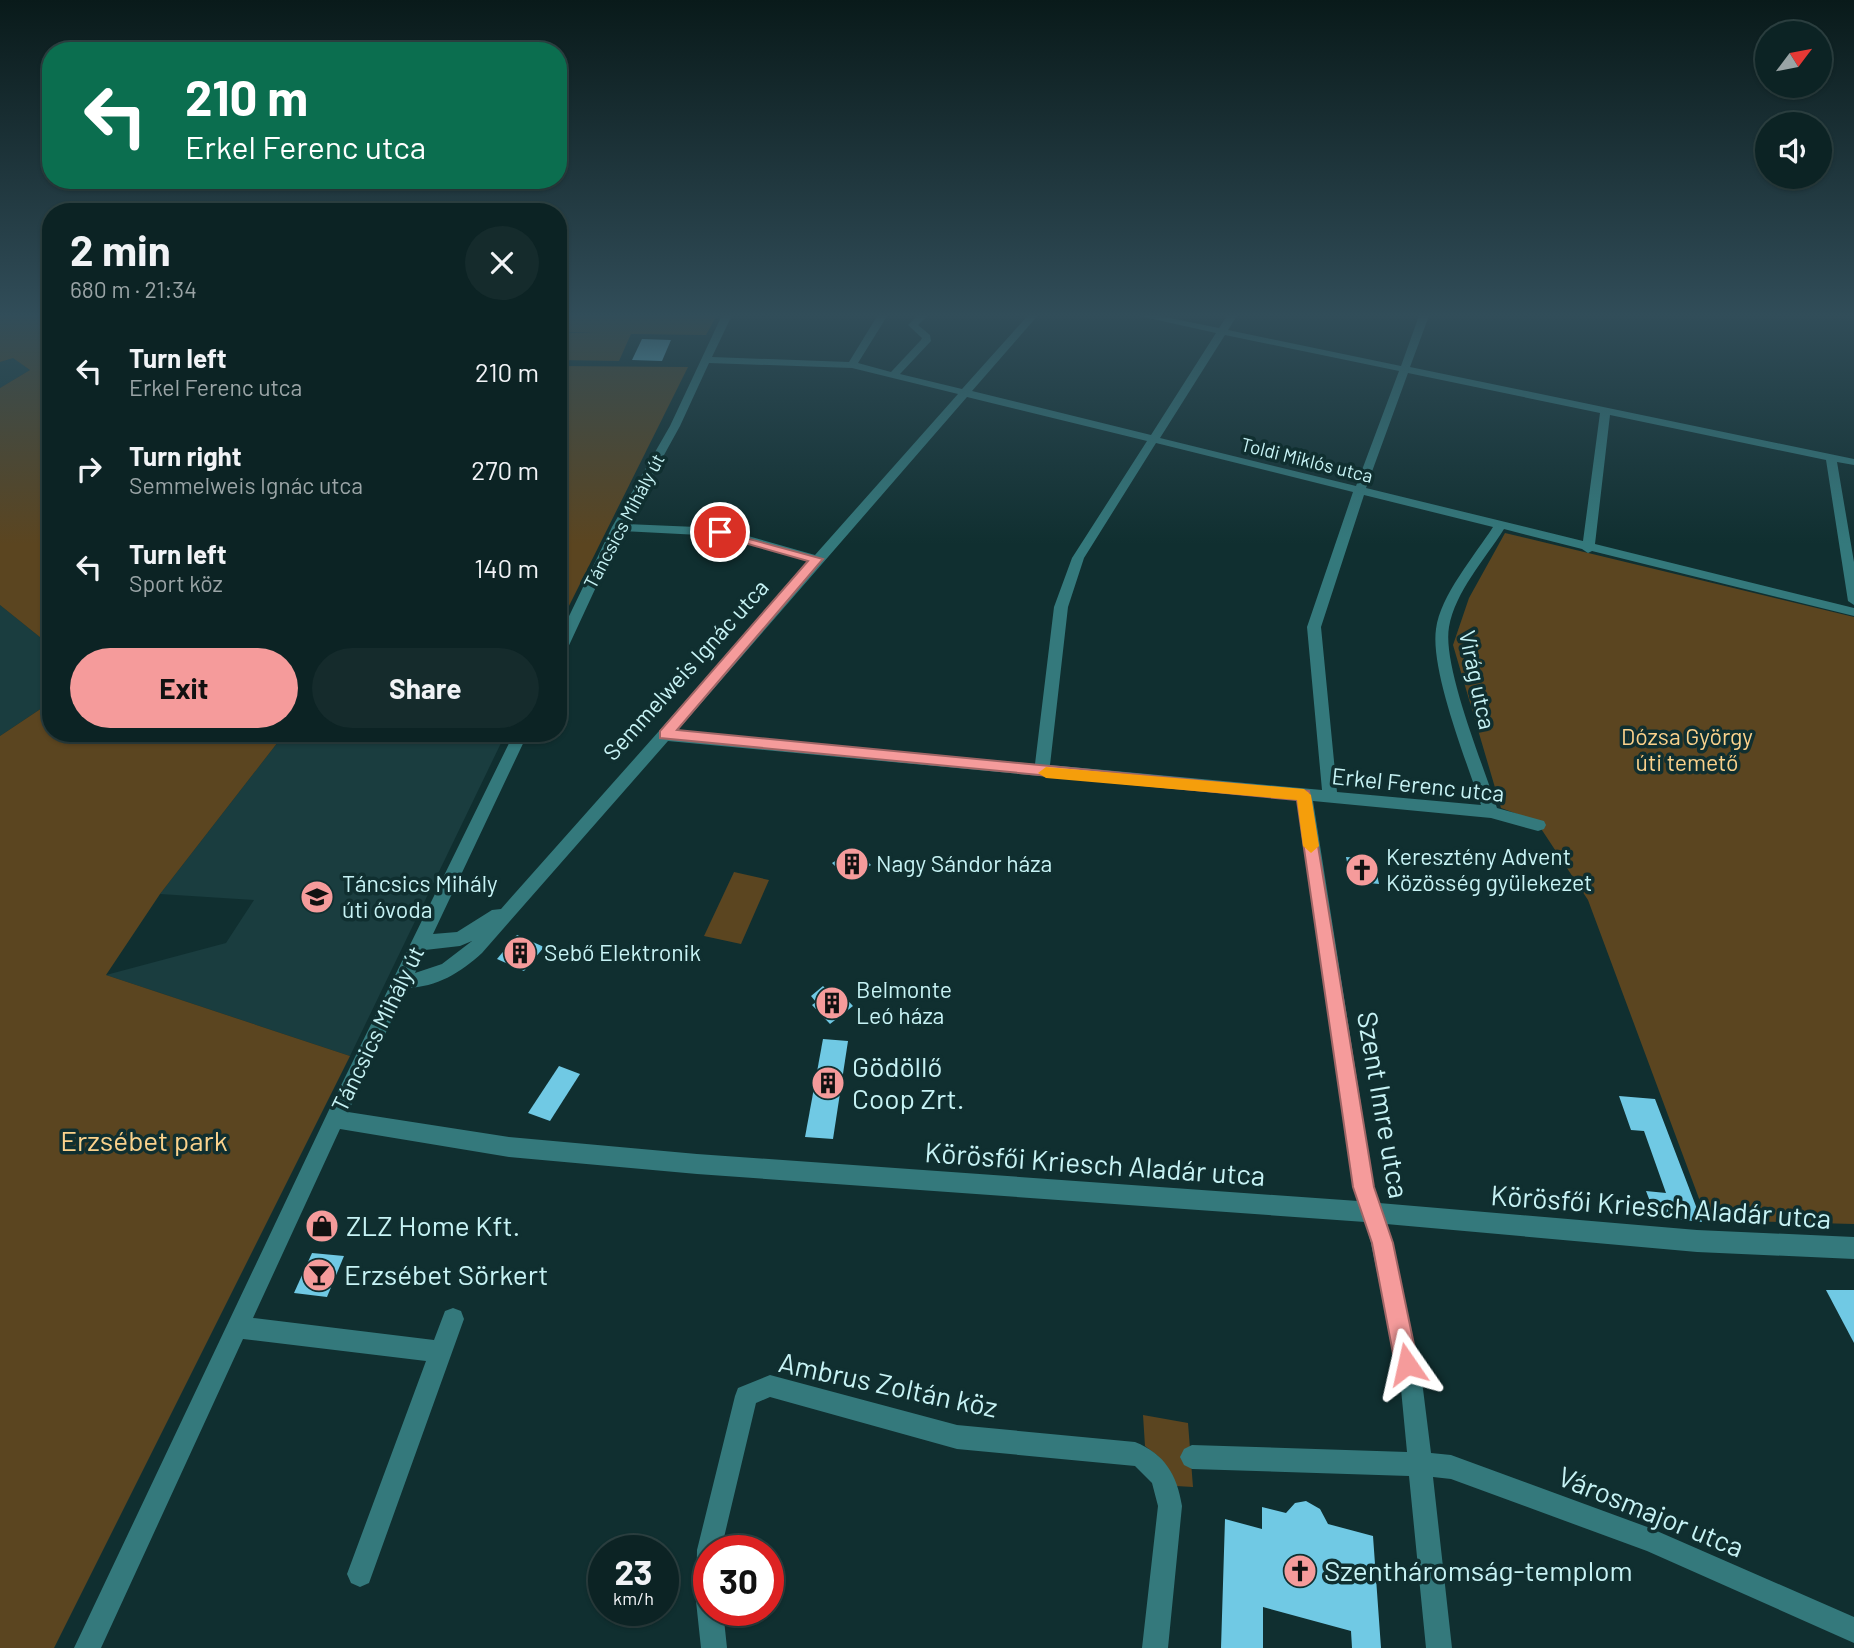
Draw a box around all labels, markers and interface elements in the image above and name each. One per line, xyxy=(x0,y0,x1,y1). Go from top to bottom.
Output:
north arrow xyxy=(1755,21,1832,98)
map controls xyxy=(1755,21,1832,189)
text: 210 m xyxy=(185,67,308,126)
icon: left xyxy=(70,70,161,161)
button: sound xyxy=(1755,112,1832,189)
text: Erkel Ferenc utca xyxy=(185,127,426,165)
text: 2 min xyxy=(70,224,171,274)
button: close xyxy=(465,226,539,300)
text: 680 m · 21:34 xyxy=(70,275,197,303)
text: Turn left xyxy=(129,342,227,373)
icon: left xyxy=(70,352,108,390)
text: 210 m xyxy=(475,356,539,387)
text: Erkel Ferenc utca xyxy=(129,373,302,401)
street label: Toldi Miklós utca xyxy=(1239,432,1375,487)
text: Turn right xyxy=(129,440,242,471)
street label: Táncsics Mihály út xyxy=(578,449,669,592)
icon: right xyxy=(70,450,108,488)
text: 270 m xyxy=(471,454,539,485)
text: Semmelweis Ignác utca xyxy=(129,471,363,499)
pin xyxy=(690,502,750,562)
icon: arrive xyxy=(701,513,739,551)
text: Turn left xyxy=(129,538,227,569)
icon: left xyxy=(70,548,108,586)
text: 140 m xyxy=(474,552,539,583)
text: Sport köz xyxy=(129,569,223,597)
street label: Semmelweis Ignác utca xyxy=(597,573,774,766)
street label: Virág utca xyxy=(1454,628,1502,732)
button: Exit xyxy=(70,648,298,728)
button: Share xyxy=(312,648,539,728)
park label: Dózsa György úti temető xyxy=(1621,722,1753,776)
street label: Erkel Ferenc utca xyxy=(1330,761,1506,807)
place label: Keresztény Advent Közösség gyülekezet xyxy=(1386,842,1592,896)
building icon: Nagy Sándor háza xyxy=(833,845,871,883)
place label: Nagy Sándor háza xyxy=(876,849,1052,877)
church icon: Keresztény Advent Közösség gyülekezet xyxy=(1343,851,1381,889)
place label: Táncsics Mihály úti óvoda xyxy=(342,869,498,923)
school or university icon: Táncsics Mihály úti óvoda xyxy=(298,878,336,916)
building icon: Sebő Elektronik xyxy=(501,934,539,972)
place label: Sebő Elektronik xyxy=(544,938,701,966)
street label: Táncsics Mihály út xyxy=(325,941,429,1116)
place label: Belmonte Leó háza xyxy=(856,975,952,1029)
building icon: Belmonte Leó háza xyxy=(813,984,851,1022)
street label: Szent Imre utca xyxy=(1351,1009,1417,1201)
place label: Gödöllő Coop Zrt. xyxy=(852,1049,964,1115)
building icon: Gödöllő Coop Zrt. xyxy=(809,1064,847,1102)
park label: Erzsébet park xyxy=(60,1123,228,1157)
street label: Körösfői Kriesch Aladár utca xyxy=(924,1134,1266,1192)
street label: Körösfői Kriesch Aladár utca xyxy=(1490,1177,1832,1235)
shop icon: ZLZ Home Kft. xyxy=(303,1207,341,1245)
place label: ZLZ Home Kft. xyxy=(346,1208,520,1242)
bar icon: Erzsébet Sörkert xyxy=(300,1256,338,1294)
place label: Erzsébet Sörkert xyxy=(344,1257,548,1291)
position arrow xyxy=(1370,1327,1444,1401)
street label: Ambrus Zoltán köz xyxy=(776,1344,1001,1424)
street label: Városmajor utca xyxy=(1554,1458,1749,1564)
speed limit sign: 30 xyxy=(693,1535,784,1626)
text: 23 xyxy=(614,1550,653,1592)
church icon: Szentháromság-templom xyxy=(1281,1552,1319,1590)
place label: Szentháromság-templom xyxy=(1324,1553,1633,1587)
text: km/h xyxy=(613,1587,654,1609)

